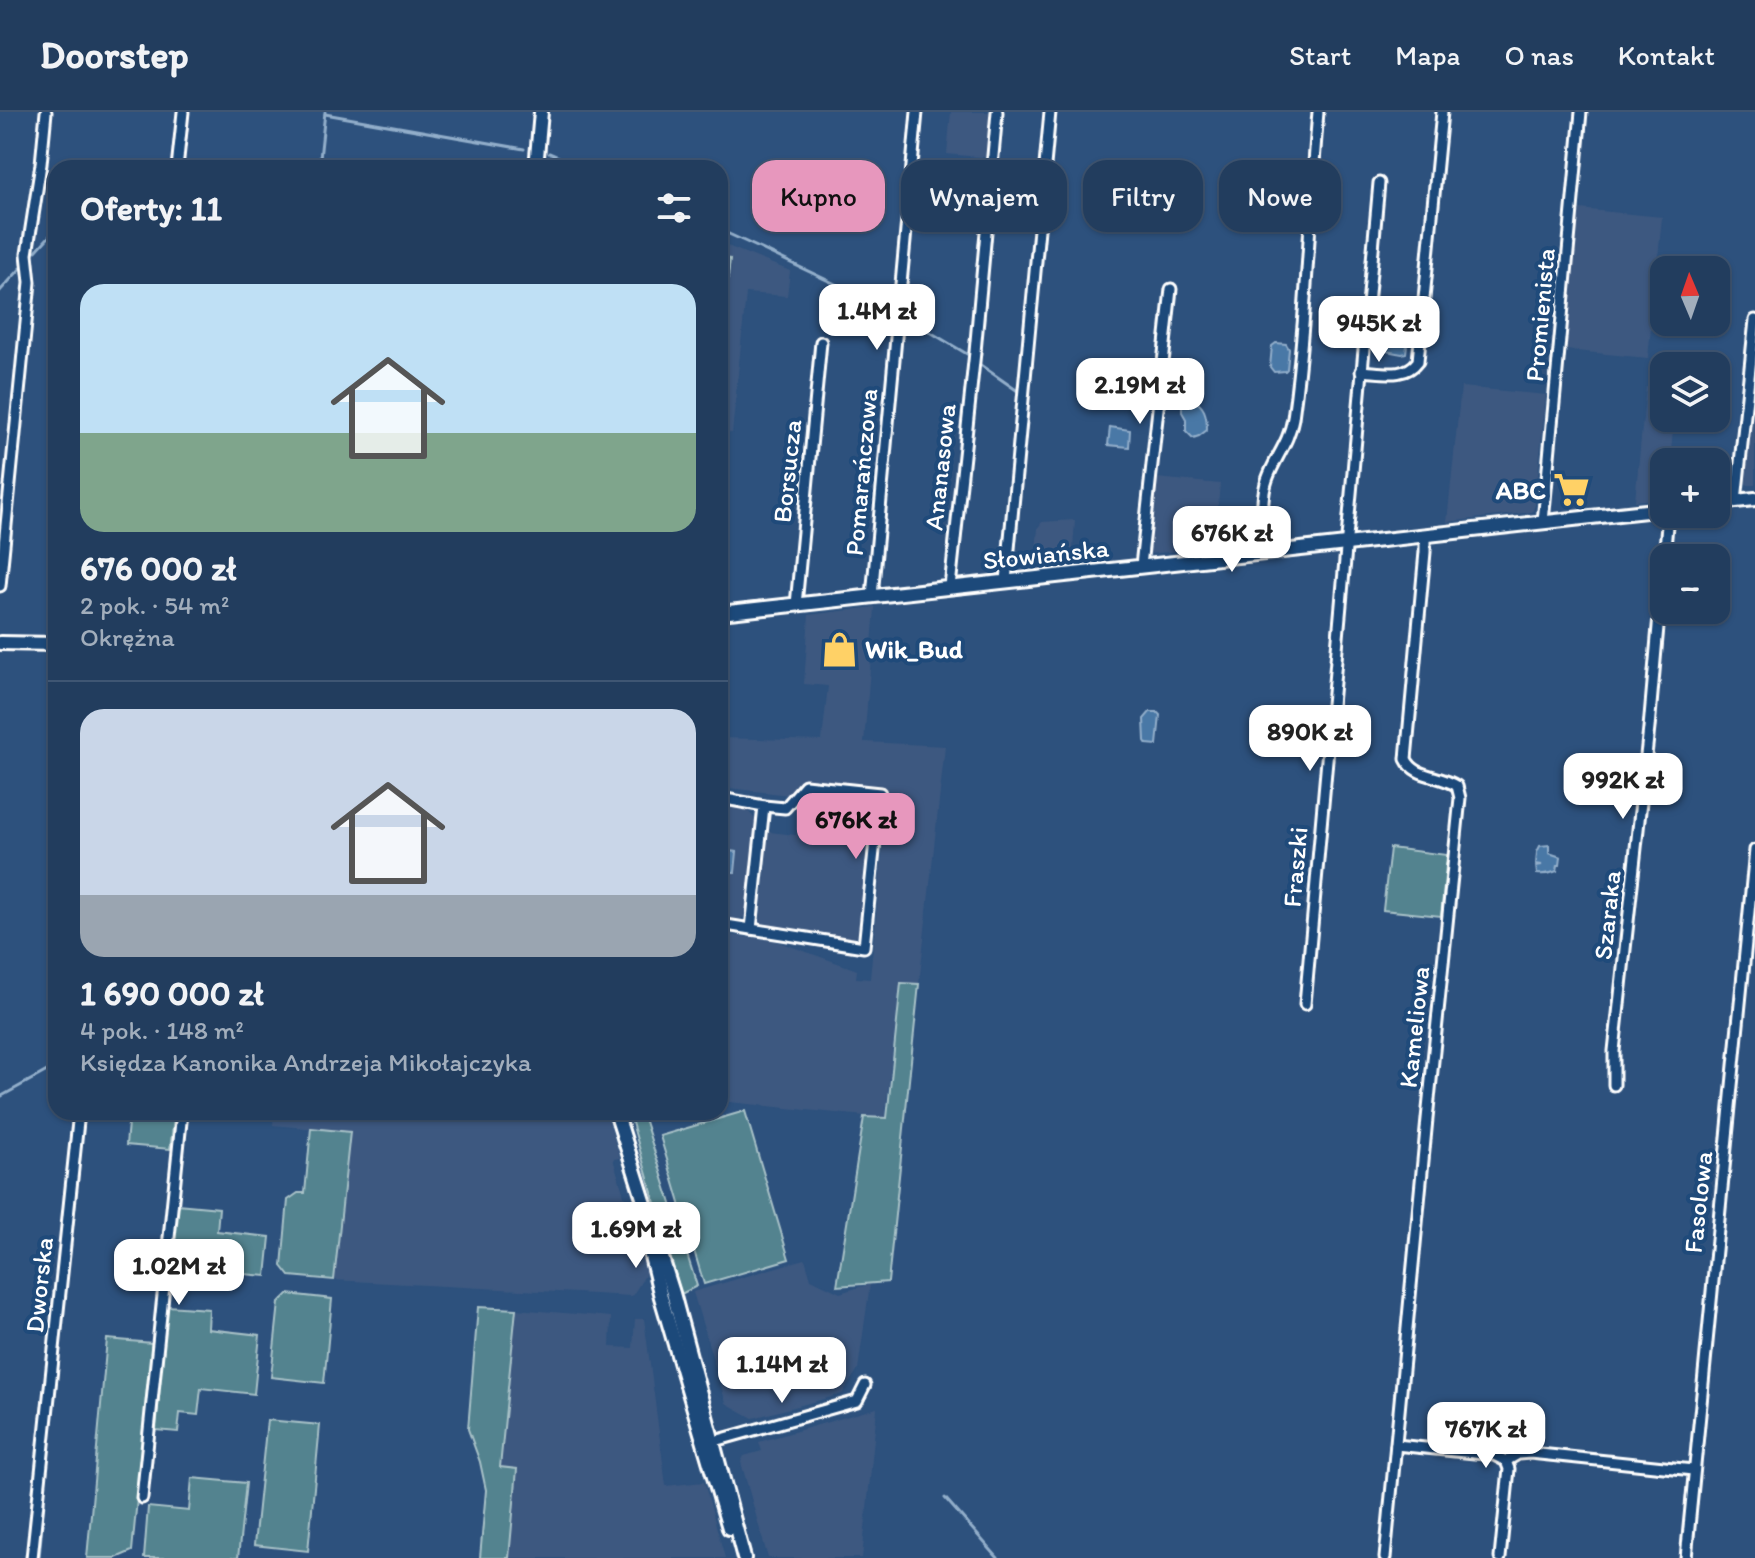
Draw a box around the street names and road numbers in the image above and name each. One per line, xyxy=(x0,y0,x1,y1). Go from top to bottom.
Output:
street label: Promienista xyxy=(1518,247,1562,383)
street label: Pomarańczowa xyxy=(838,387,884,557)
street label: Ananasowa xyxy=(917,401,963,532)
street label: Borsucza xyxy=(766,417,808,524)
street label: Słowiańska xyxy=(981,531,1111,577)
street label: Fraszki xyxy=(1276,825,1314,909)
street label: Szaraka xyxy=(1586,868,1628,961)
street label: Kameliowa xyxy=(1392,964,1436,1089)
street label: Fasolowa xyxy=(1677,1149,1719,1255)
street label: Dworska xyxy=(18,1235,60,1334)

